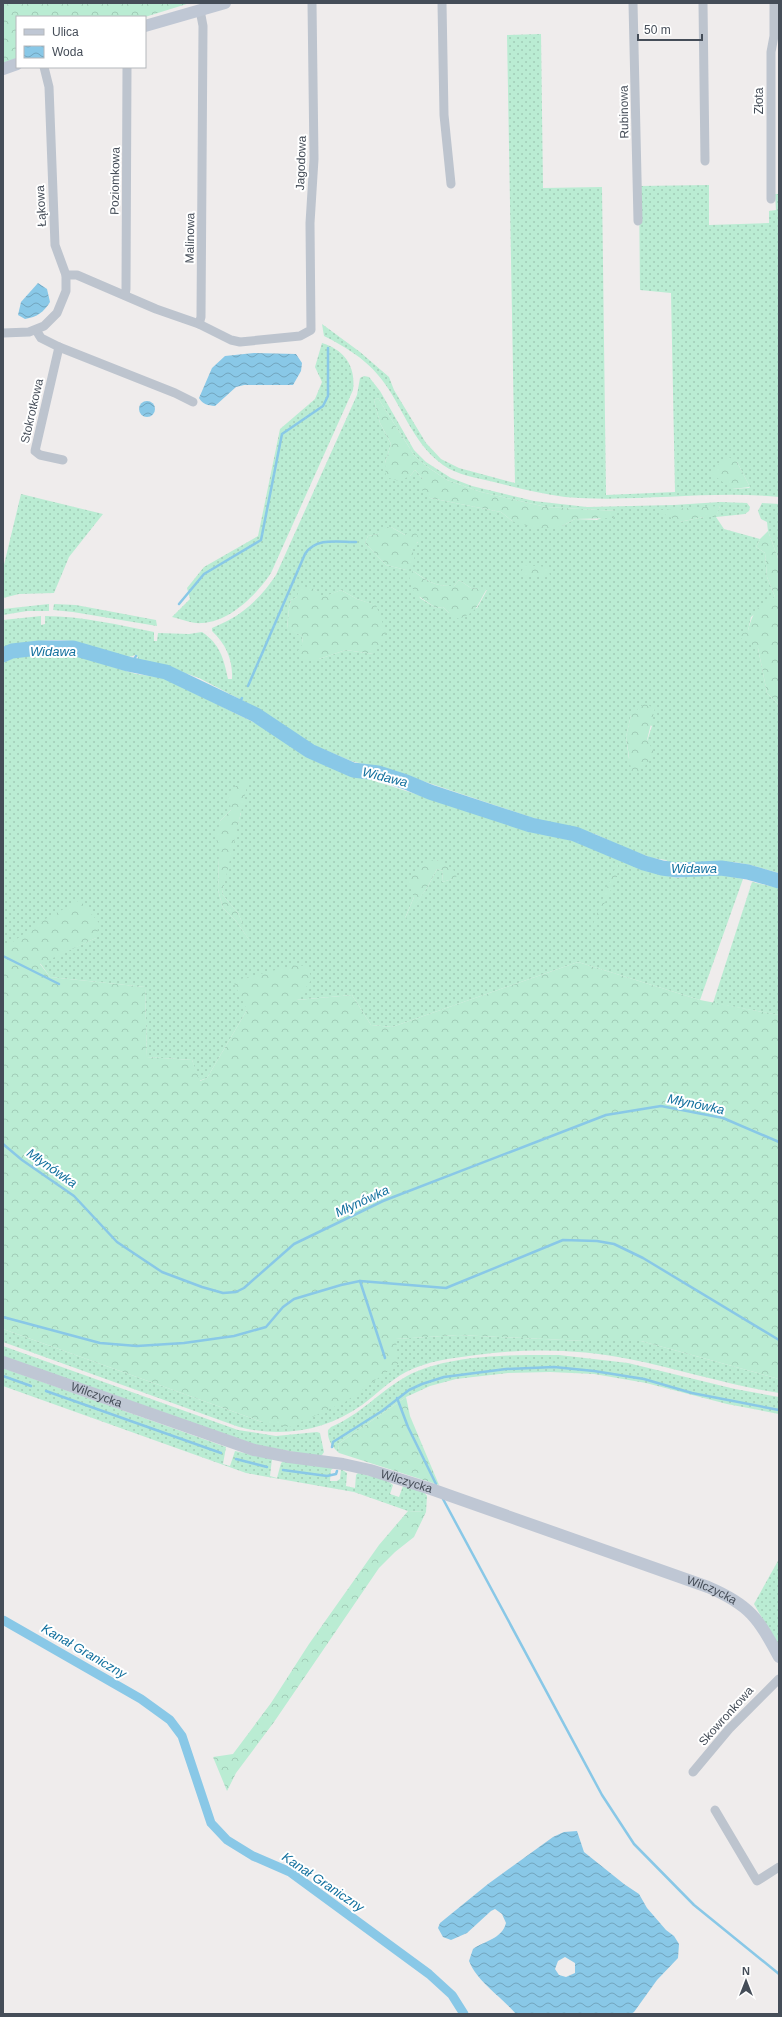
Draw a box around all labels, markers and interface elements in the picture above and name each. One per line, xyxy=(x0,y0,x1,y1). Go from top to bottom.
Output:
legend xyxy=(16,16,146,68)
scale bar xyxy=(638,16,702,42)
text: 50 m xyxy=(644,23,671,37)
text: Ulica xyxy=(52,25,79,39)
text: Woda xyxy=(52,45,83,59)
street label: Rubinowa xyxy=(617,85,631,139)
street label: Złota xyxy=(752,87,766,114)
street label: Jagodowa xyxy=(293,135,309,191)
street label: Poziomkowa xyxy=(107,147,123,215)
street label: Łąkowa xyxy=(33,185,49,227)
street label: Malinowa xyxy=(183,212,197,263)
street label: Stokrotkowa xyxy=(18,377,46,445)
water label: Widawa xyxy=(30,644,76,659)
water label: Widawa xyxy=(361,764,409,790)
water label: Widawa xyxy=(671,861,717,876)
water label: Młynówka xyxy=(666,1091,726,1117)
water label: Młynówka xyxy=(24,1145,80,1191)
water label: Młynówka xyxy=(333,1182,391,1220)
street label: Wilczycka xyxy=(69,1379,124,1410)
street label: Wilczycka xyxy=(379,1467,434,1496)
street label: Wilczycka xyxy=(685,1573,740,1607)
water label: Kanał Graniczny xyxy=(39,1621,130,1682)
street label: Skowronkowa xyxy=(696,1683,756,1748)
water label: Kanał Graniczny xyxy=(279,1849,368,1916)
north arrow xyxy=(726,1961,766,2001)
text: N xyxy=(742,1965,750,1977)

